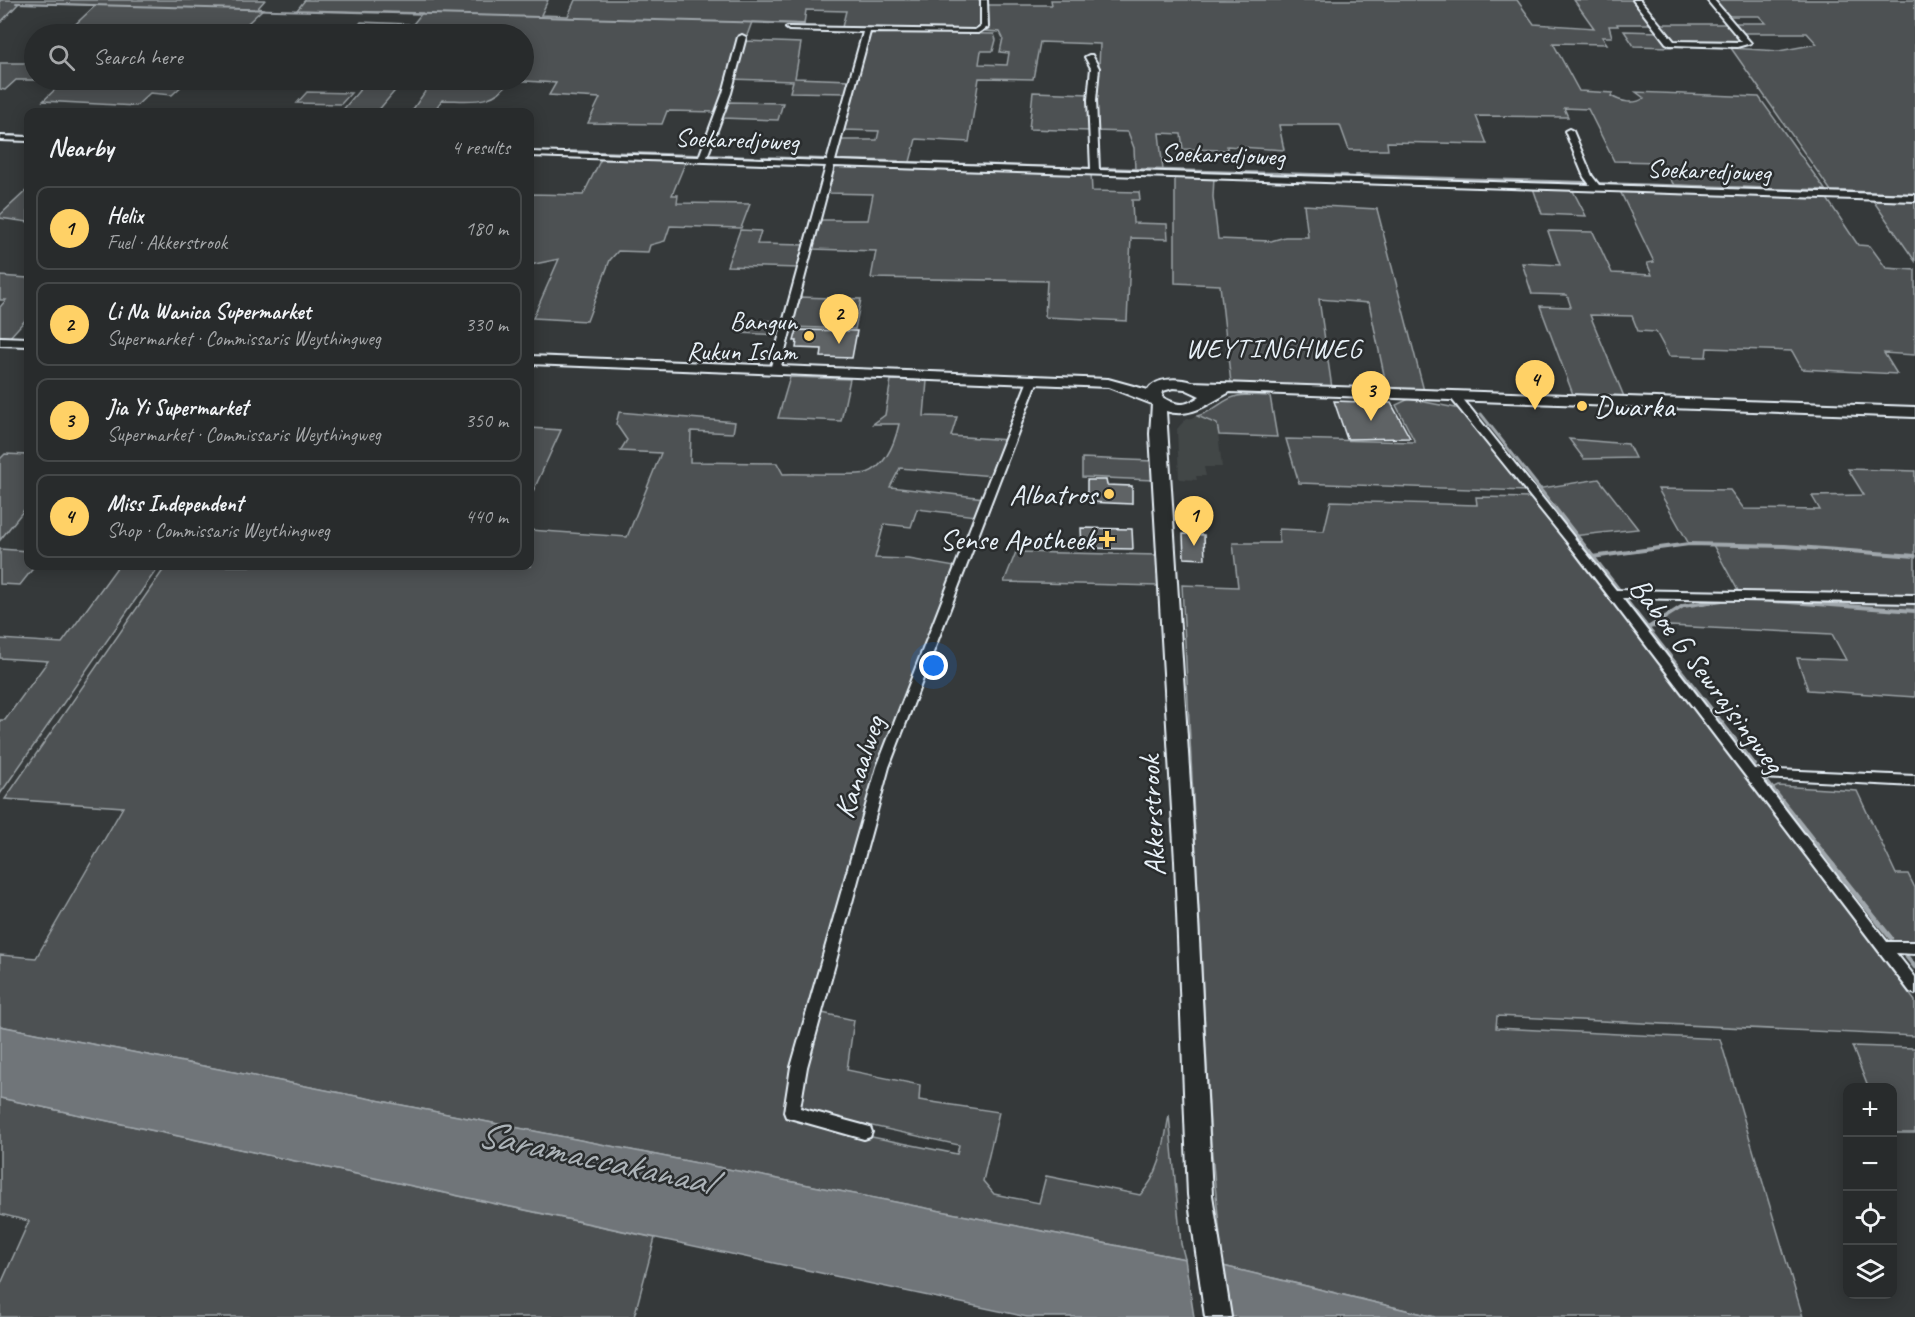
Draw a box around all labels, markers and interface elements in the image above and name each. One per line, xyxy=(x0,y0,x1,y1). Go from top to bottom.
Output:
search box xyxy=(24,24,534,90)
icon: search xyxy=(45,41,78,74)
text: Search here xyxy=(93,43,183,71)
street label: Soekaredjoweg xyxy=(675,121,801,158)
text: Nearby xyxy=(48,131,113,164)
text: 4 results xyxy=(451,135,510,160)
street label: Soekaredjoweg xyxy=(1161,136,1287,173)
street label: Soekaredjoweg xyxy=(1647,152,1773,189)
text: Helix xyxy=(107,202,143,230)
text: 1 xyxy=(65,216,74,241)
text: 180 m xyxy=(465,216,508,241)
text: Fuel · Akkerstrook xyxy=(107,230,227,255)
pin: 2 xyxy=(820,294,858,344)
text: Li Na Wanica Supermarket xyxy=(107,298,311,326)
place label: Bangun Rukun Islam xyxy=(687,305,799,368)
text: 2 xyxy=(65,312,74,337)
text: 330 m xyxy=(465,312,508,337)
text: Supermarket · Commissaris Weythingweg xyxy=(107,326,381,351)
marker: Bangun Rukun Islam xyxy=(802,329,816,343)
district label: WEYTINGHWEG xyxy=(1185,331,1364,365)
pin: 4 xyxy=(1516,360,1555,410)
pin: 3 xyxy=(1352,372,1390,421)
place label: Dwarka xyxy=(1594,387,1676,425)
text: Jia Yi Supermarket xyxy=(107,394,248,422)
marker: Dwarka xyxy=(1575,399,1589,413)
text: 3 xyxy=(65,408,74,433)
text: 350 m xyxy=(465,408,508,433)
text: Supermarket · Commissaris Weythingweg xyxy=(107,422,381,447)
place label: Albatros xyxy=(1009,475,1100,513)
marker: Albatros xyxy=(1102,487,1116,501)
text: Miss Independent xyxy=(107,490,243,518)
pin: 1 xyxy=(1174,496,1214,546)
text: 4 xyxy=(65,504,74,529)
text: 440 m xyxy=(465,504,508,529)
text: Shop · Commissaris Weythingweg xyxy=(107,518,330,543)
place label: Sense Apotheek xyxy=(940,520,1097,558)
marker: Sense Apotheek xyxy=(1100,532,1114,546)
street label: Baboe G Sewrajsingweg xyxy=(1621,570,1794,782)
your location xyxy=(919,651,948,680)
street label: Kanaalweg xyxy=(825,710,894,823)
street label: Akkerstrook xyxy=(1130,753,1174,877)
map controls xyxy=(1843,1083,1897,1299)
button: + xyxy=(1843,1083,1897,1137)
water label: Saramaccakanaal xyxy=(473,1109,728,1209)
button: − xyxy=(1843,1137,1897,1191)
button: locate xyxy=(1843,1191,1897,1245)
button: layers xyxy=(1843,1245,1897,1299)

